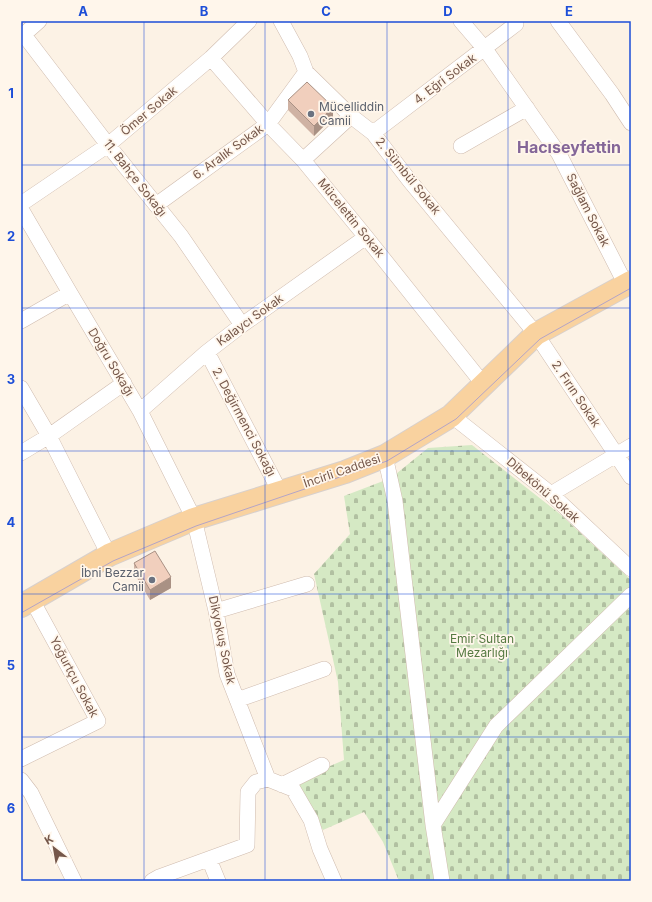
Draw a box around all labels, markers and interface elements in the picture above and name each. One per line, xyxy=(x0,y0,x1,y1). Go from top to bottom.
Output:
text: A xyxy=(78,3,88,19)
text: B xyxy=(200,3,209,19)
text: C xyxy=(321,3,331,19)
text: D xyxy=(443,3,453,19)
text: E xyxy=(565,3,573,19)
street label: 4. Eğri Sokak xyxy=(410,50,479,107)
street label: Ömer Sokak xyxy=(117,82,180,139)
text: 1 xyxy=(8,85,14,101)
place label: Mücelliddin Camii xyxy=(319,99,384,128)
marker: Mücelliddin Camii xyxy=(306,109,316,119)
street label: 6. Aralık Sokak xyxy=(189,121,266,182)
street label: 2. Sümbül Sokak xyxy=(373,134,444,218)
street label: 11. Bahçe Sokağı xyxy=(101,136,170,219)
district label: Hacıseyfettin xyxy=(517,137,621,157)
street label: Sağlam Sokak xyxy=(564,171,614,249)
street label: Mücelettin Sokak xyxy=(315,175,388,261)
text: 2 xyxy=(7,228,15,244)
street label: Kalaycı Sokak xyxy=(213,290,286,349)
street label: Doğru Sokağı xyxy=(85,325,138,398)
street label: 2. Fırın Sokak xyxy=(549,358,604,430)
street label: 2. Değirmenci Sokağı xyxy=(209,365,279,479)
text: 3 xyxy=(7,371,15,387)
street label: İncirli Caddesi xyxy=(301,450,382,491)
street label: Dibekönü Sokak xyxy=(504,454,583,526)
text: 4 xyxy=(7,514,16,530)
place label: İbni Bezzar Camii xyxy=(81,565,144,594)
marker: İbni Bezzar Camii xyxy=(147,575,157,585)
street label: Dikyokuş Sokak xyxy=(206,594,239,686)
park label: Emir Sultan Mezarlığı xyxy=(450,631,514,660)
street label: Yoğurtçu Sokak xyxy=(47,634,102,720)
text: 5 xyxy=(7,657,15,673)
text: 6 xyxy=(7,800,15,816)
north arrow xyxy=(34,828,74,868)
text: K xyxy=(42,831,56,847)

